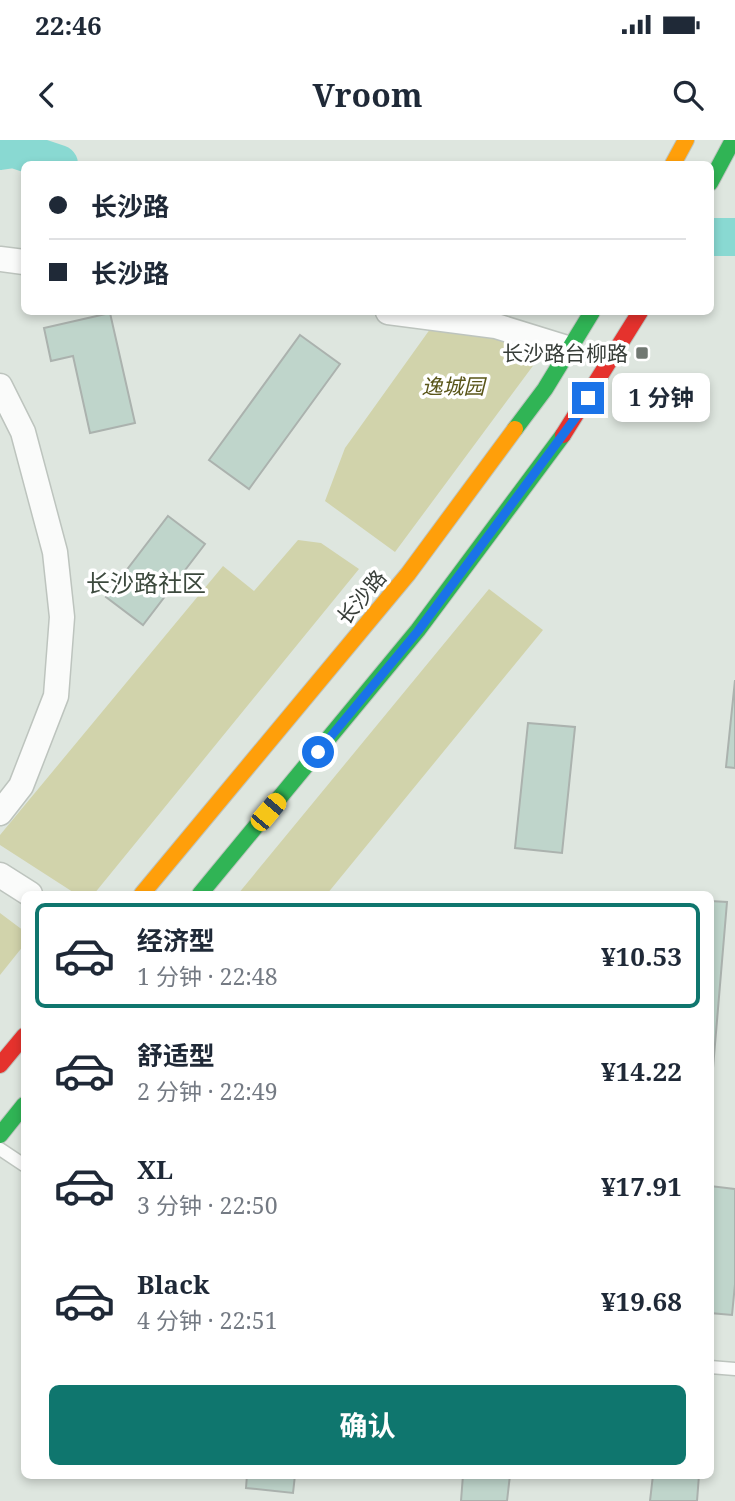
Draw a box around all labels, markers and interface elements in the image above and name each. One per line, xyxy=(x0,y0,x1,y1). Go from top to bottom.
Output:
text: 22:46 xyxy=(35,7,102,43)
text: Vroom xyxy=(313,73,422,116)
icon: back xyxy=(28,76,66,114)
icon: search xyxy=(669,76,707,114)
text: 长沙路 xyxy=(91,188,169,224)
text: 长沙路 xyxy=(91,255,169,291)
place label: 长沙路台柳路 xyxy=(502,339,628,367)
marker: 长沙路台柳路 xyxy=(634,345,650,361)
park label: 逸城园 xyxy=(422,372,487,400)
callout: 1 分钟 xyxy=(612,373,710,422)
text: 1 分钟 xyxy=(629,381,693,413)
route end xyxy=(572,382,604,414)
street label: 长沙路 xyxy=(330,564,392,630)
district label: 长沙路社区 xyxy=(86,566,206,599)
route start xyxy=(302,736,334,768)
car xyxy=(247,789,290,835)
text: 经济型 xyxy=(137,922,215,958)
icon: car xyxy=(53,924,116,987)
text: ¥10.53 xyxy=(601,938,682,974)
text: 1 分钟 · 22:48 xyxy=(137,960,278,992)
text: 舒适型 xyxy=(137,1037,215,1073)
icon: car xyxy=(53,1039,116,1102)
text: ¥14.22 xyxy=(601,1053,682,1089)
text: 2 分钟 · 22:49 xyxy=(137,1075,278,1107)
text: XL xyxy=(137,1151,173,1187)
icon: car xyxy=(53,1154,116,1217)
text: ¥17.91 xyxy=(601,1168,682,1204)
text: 3 分钟 · 22:50 xyxy=(137,1189,278,1221)
text: Black xyxy=(137,1266,210,1302)
icon: car xyxy=(53,1269,116,1332)
text: ¥19.68 xyxy=(601,1283,682,1319)
text: 4 分钟 · 22:51 xyxy=(137,1304,278,1336)
button: 确认 xyxy=(49,1385,686,1465)

